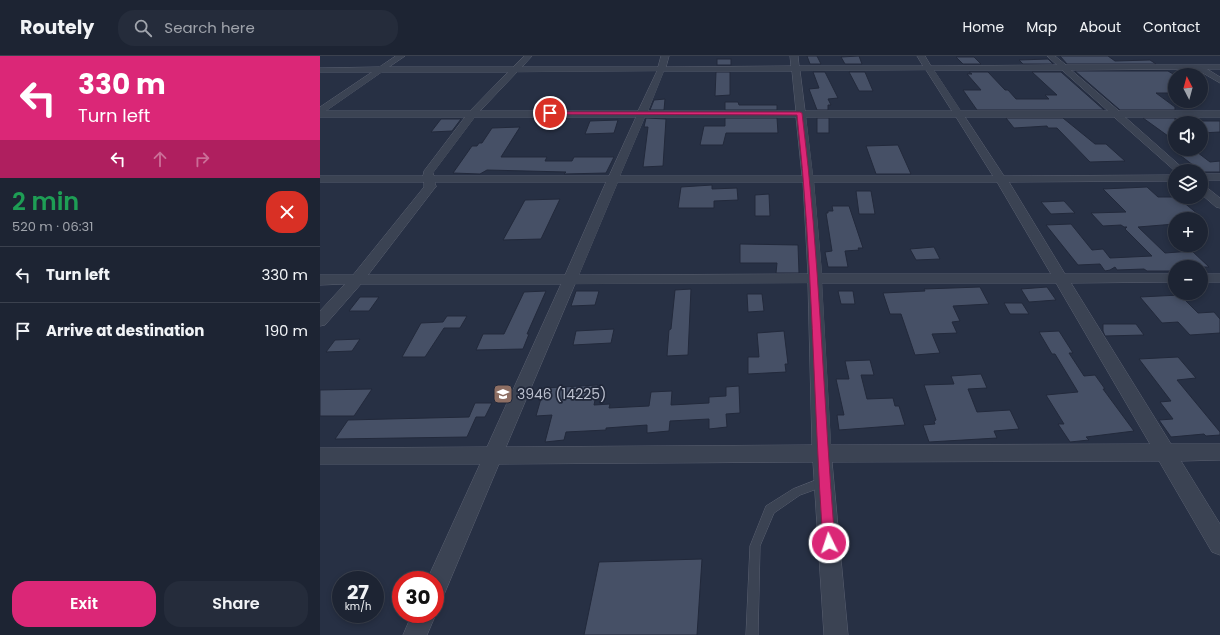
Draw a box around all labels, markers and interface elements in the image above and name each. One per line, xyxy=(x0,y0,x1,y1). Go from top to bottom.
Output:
search box xyxy=(118,10,398,46)
text: Routely xyxy=(20,14,94,41)
icon: search xyxy=(132,17,154,39)
text: Search here xyxy=(164,17,255,38)
text: Home xyxy=(962,17,1004,37)
text: Map xyxy=(1026,17,1057,37)
text: About xyxy=(1079,17,1121,37)
text: Contact xyxy=(1143,17,1200,37)
text: 330 m xyxy=(78,65,166,104)
north arrow xyxy=(1168,68,1208,108)
map controls xyxy=(1168,68,1208,300)
icon: left xyxy=(12,72,64,124)
pin xyxy=(533,96,567,130)
icon: arrive xyxy=(539,102,561,124)
text: Turn left xyxy=(78,103,150,128)
button: sound xyxy=(1168,116,1208,156)
icon: left xyxy=(107,148,129,170)
icon: ahead xyxy=(149,148,171,170)
icon: right xyxy=(191,148,213,170)
button: layers xyxy=(1168,164,1208,204)
text: 2 min xyxy=(12,185,79,218)
button: close xyxy=(266,191,308,233)
button: + xyxy=(1168,212,1208,252)
text: 520 m · 06:31 xyxy=(12,217,93,236)
button: − xyxy=(1168,260,1208,300)
icon: left xyxy=(12,264,34,286)
text: Turn left xyxy=(46,264,110,285)
text: 330 m xyxy=(261,264,308,285)
icon: arrive xyxy=(12,320,34,342)
text: Arrive at destination xyxy=(46,320,204,341)
text: 190 m xyxy=(265,320,308,341)
school or university icon: 3946 (14225) xyxy=(492,383,514,405)
place label: 3946 (14225) xyxy=(517,384,606,404)
position arrow xyxy=(808,522,850,564)
speed limit sign: 30 xyxy=(392,571,444,623)
text: 27 xyxy=(347,578,369,606)
button: Exit xyxy=(12,581,156,627)
button: Share xyxy=(164,581,308,627)
text: km/h xyxy=(345,599,371,614)

